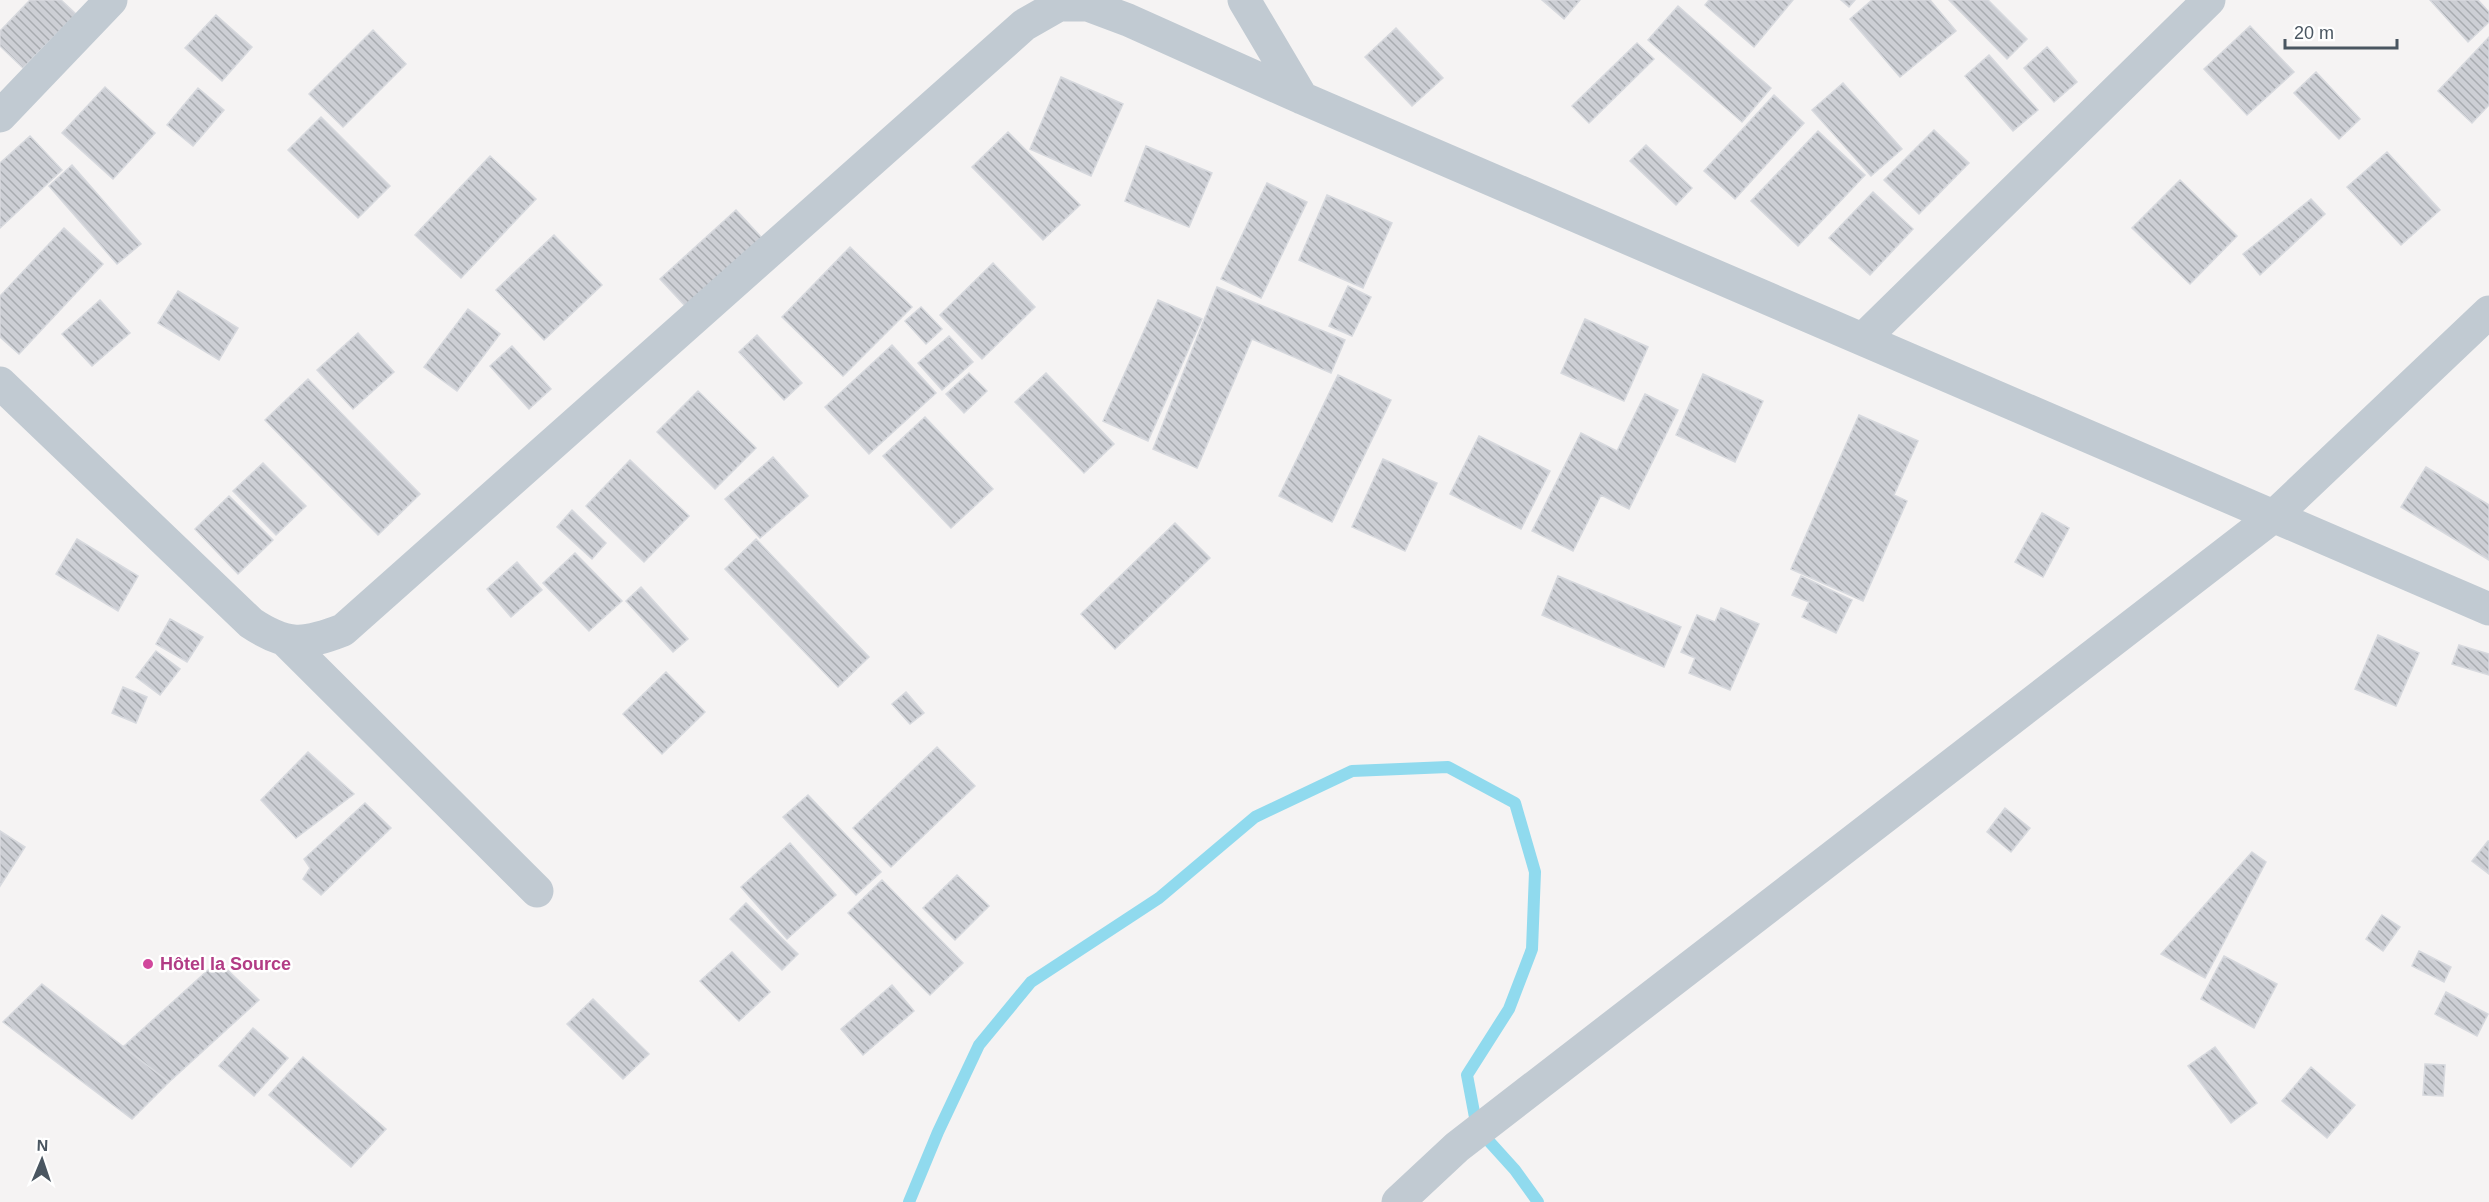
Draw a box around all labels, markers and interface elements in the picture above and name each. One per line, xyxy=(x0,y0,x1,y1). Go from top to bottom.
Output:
scale bar xyxy=(2285,12,2398,50)
text: 20 m xyxy=(2294,23,2334,43)
place label: Hôtel la Source xyxy=(160,954,291,974)
marker: Hôtel la Source xyxy=(141,957,155,971)
north arrow xyxy=(12,1130,72,1190)
text: N xyxy=(36,1137,49,1154)

